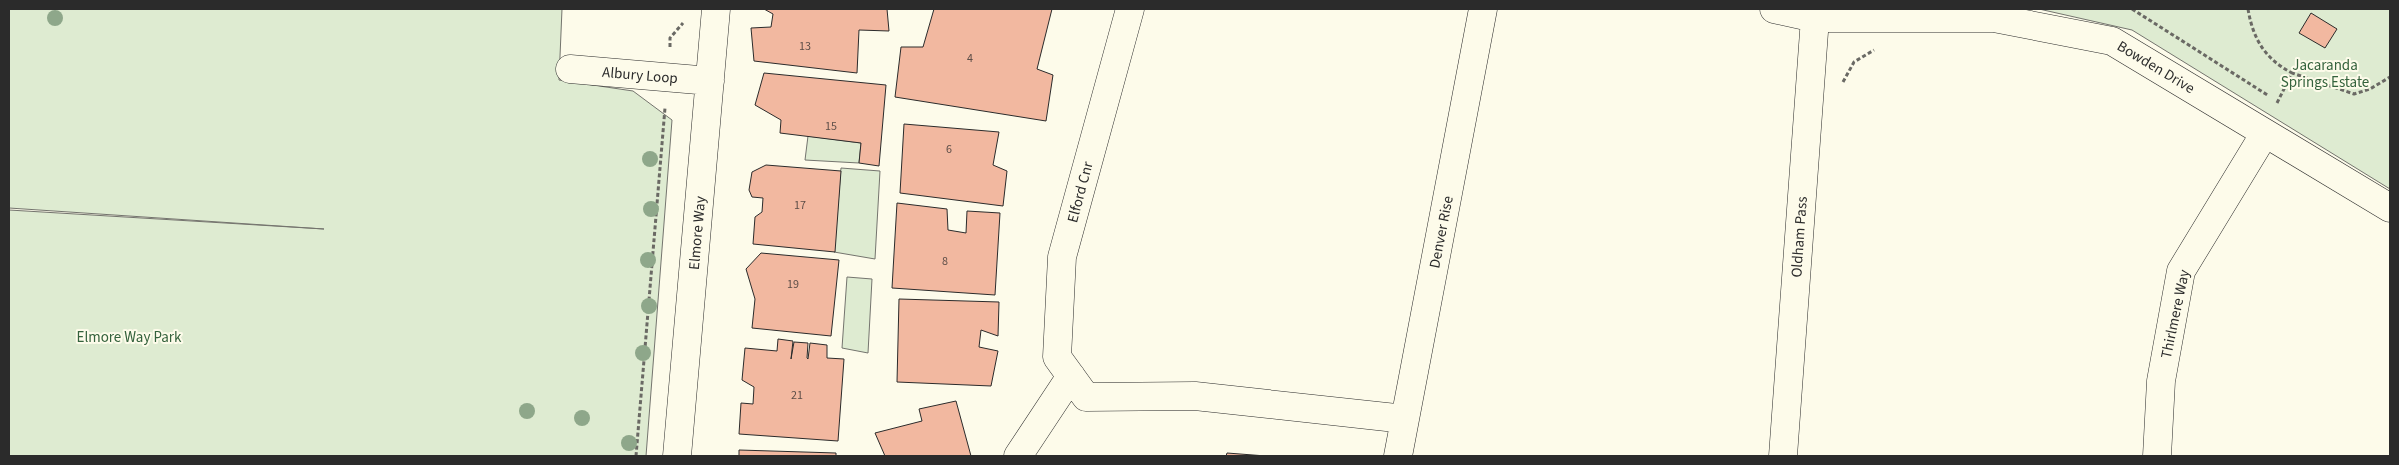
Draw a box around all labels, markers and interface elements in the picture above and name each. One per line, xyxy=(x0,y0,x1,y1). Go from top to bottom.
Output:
street label: Bowden Drive xyxy=(2113,36,2198,99)
house number: 13 xyxy=(799,38,811,55)
house number: 4 xyxy=(967,50,973,67)
park label: Jacaranda Springs Estate xyxy=(2281,55,2369,93)
street label: Albury Loop xyxy=(601,62,679,89)
house number: 15 xyxy=(825,118,837,135)
house number: 6 xyxy=(946,141,952,158)
street label: Elford Cnr xyxy=(1062,158,1099,225)
street label: Denver Rise xyxy=(1424,194,1459,270)
street label: Elmore Way xyxy=(684,195,711,271)
street label: Oldham Pass xyxy=(1786,196,1813,278)
house number: 17 xyxy=(794,197,806,214)
house number: 8 xyxy=(942,253,948,270)
street label: Thirlmere Way xyxy=(2156,268,2195,361)
house number: 19 xyxy=(787,276,799,293)
park label: Elmore Way Park xyxy=(77,327,182,348)
house number: 21 xyxy=(791,387,803,404)

